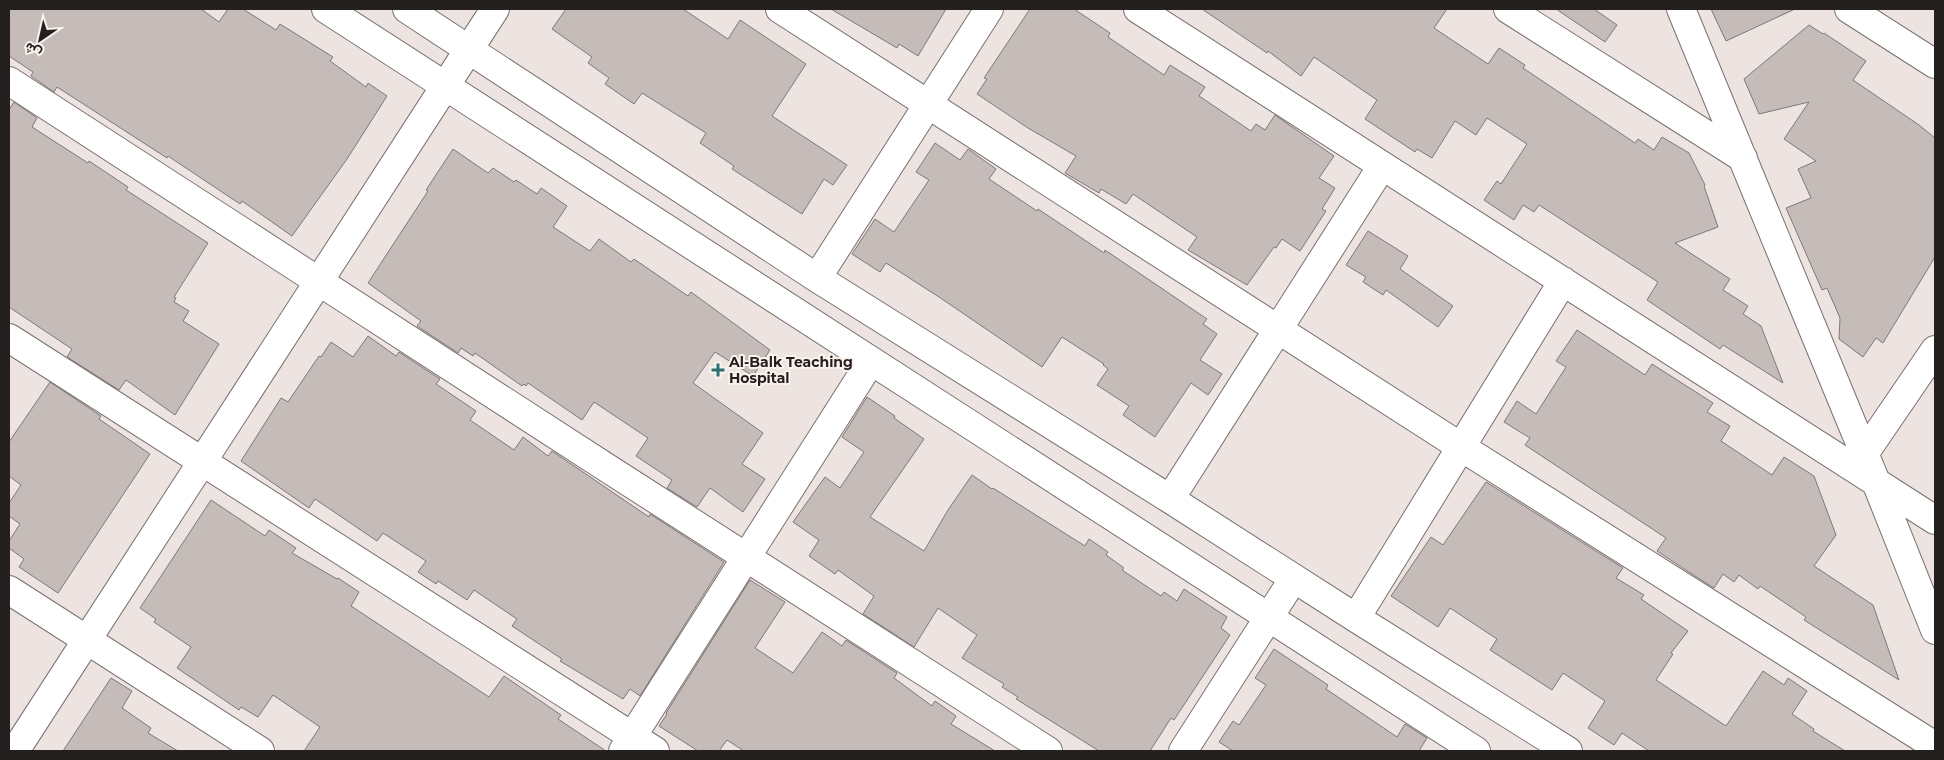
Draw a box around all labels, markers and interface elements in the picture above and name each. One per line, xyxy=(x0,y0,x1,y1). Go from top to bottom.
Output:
north arrow xyxy=(15,15,65,65)
text: ش xyxy=(21,39,45,63)
place label: Al-Balk Teaching Hospital xyxy=(728,353,853,387)
marker: Al-Balk Teaching Hospital xyxy=(711,363,725,377)

